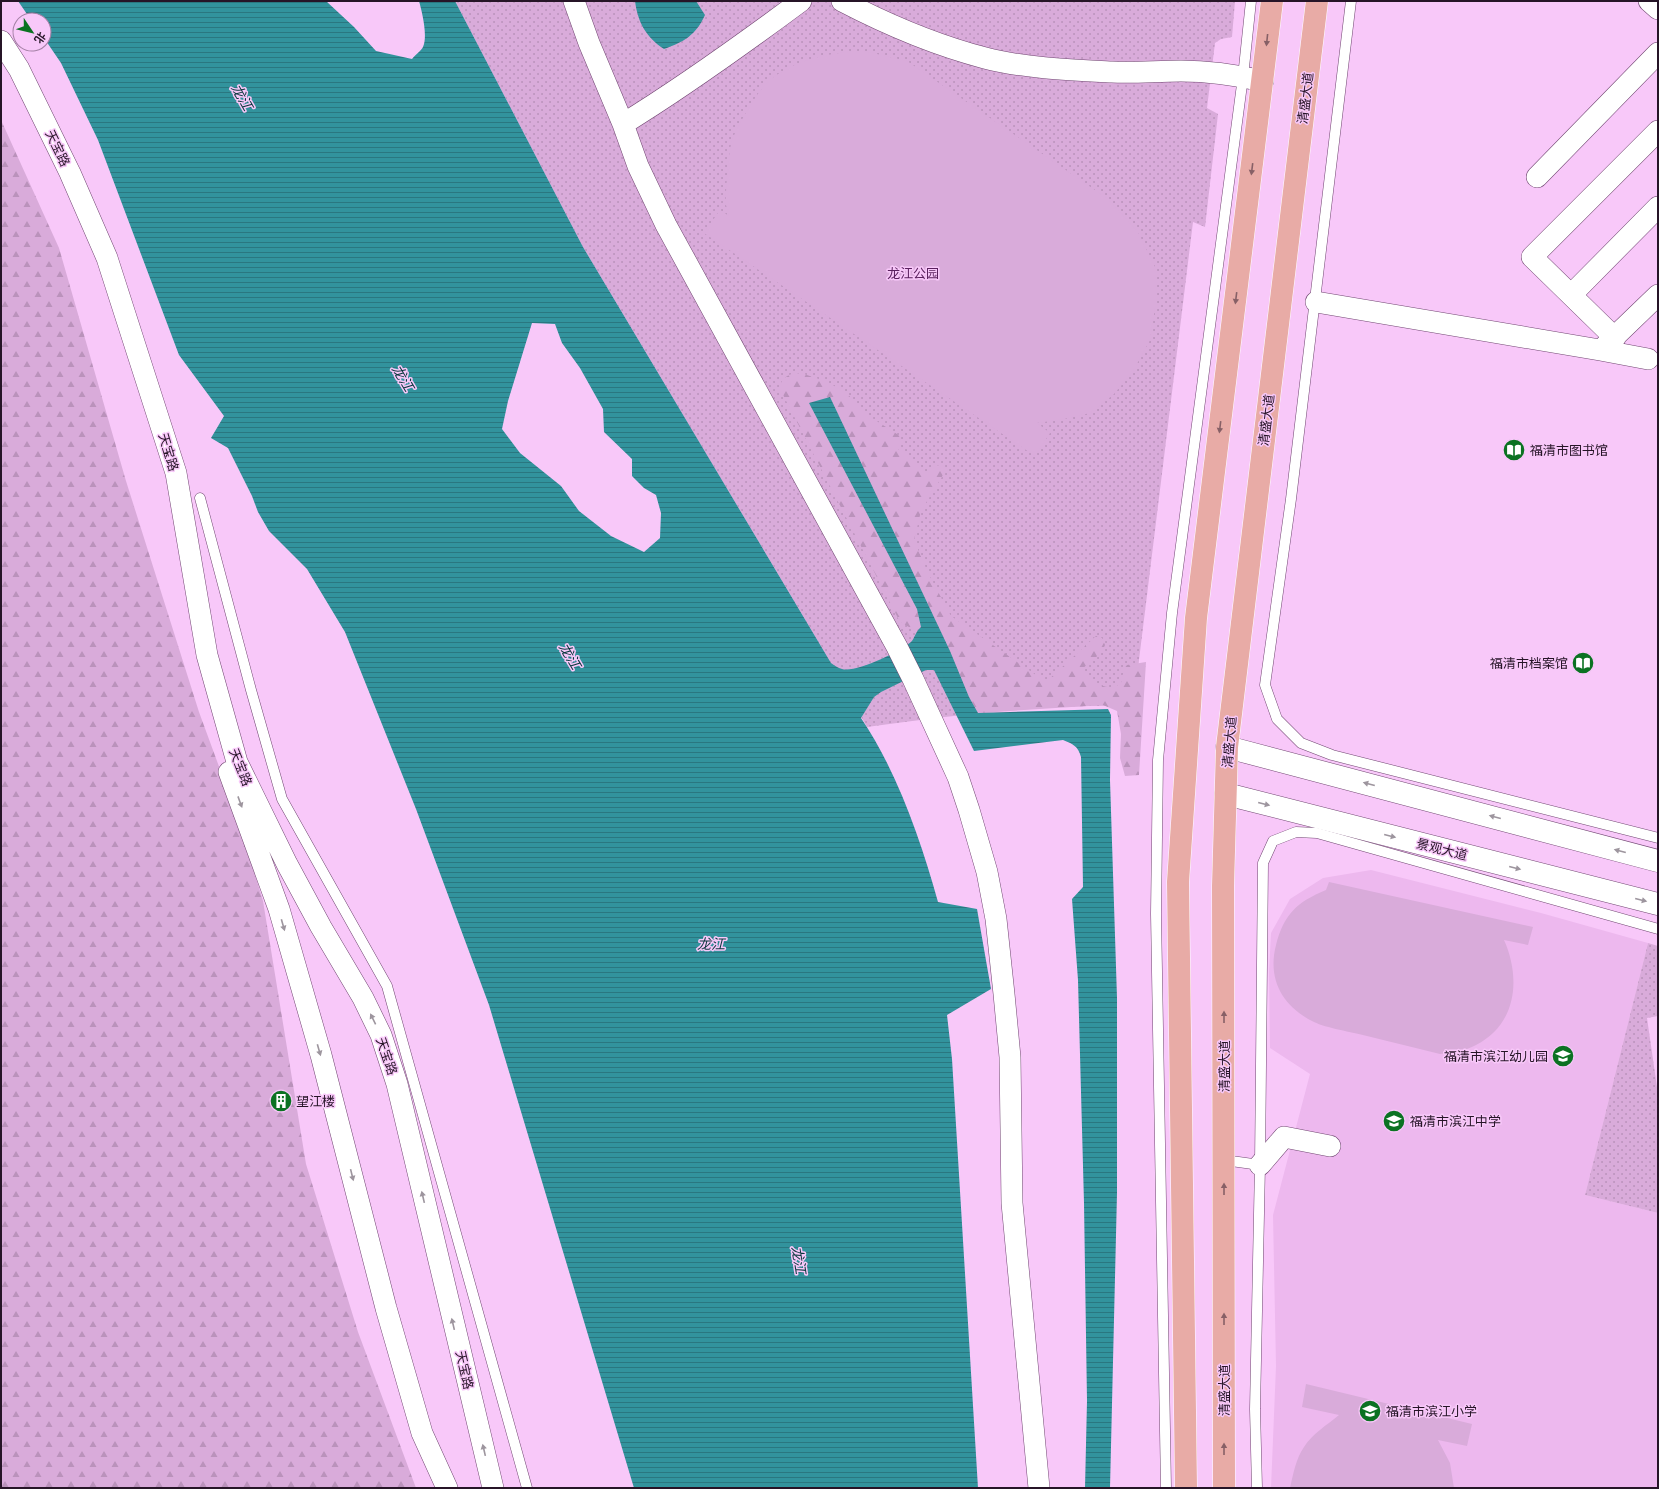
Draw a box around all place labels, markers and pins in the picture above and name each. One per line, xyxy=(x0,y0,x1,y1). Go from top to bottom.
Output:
library icon: 福清市图书馆 xyxy=(1501,437,1527,463)
place label: 福清市图书馆 xyxy=(1530,443,1608,458)
library icon: 福清市档案馆 xyxy=(1570,650,1596,676)
place label: 福清市档案馆 xyxy=(1490,656,1568,671)
school or university icon: 福清市滨江幼儿园 xyxy=(1550,1043,1576,1069)
place label: 福清市滨江幼儿园 xyxy=(1444,1049,1548,1064)
building icon: 望江楼 xyxy=(268,1088,294,1114)
place label: 望江楼 xyxy=(296,1094,335,1109)
school or university icon: 福清市滨江中学 xyxy=(1381,1108,1407,1134)
place label: 福清市滨江中学 xyxy=(1410,1114,1501,1129)
school or university icon: 福清市滨江小学 xyxy=(1357,1398,1383,1424)
place label: 福清市滨江小学 xyxy=(1386,1404,1477,1419)

